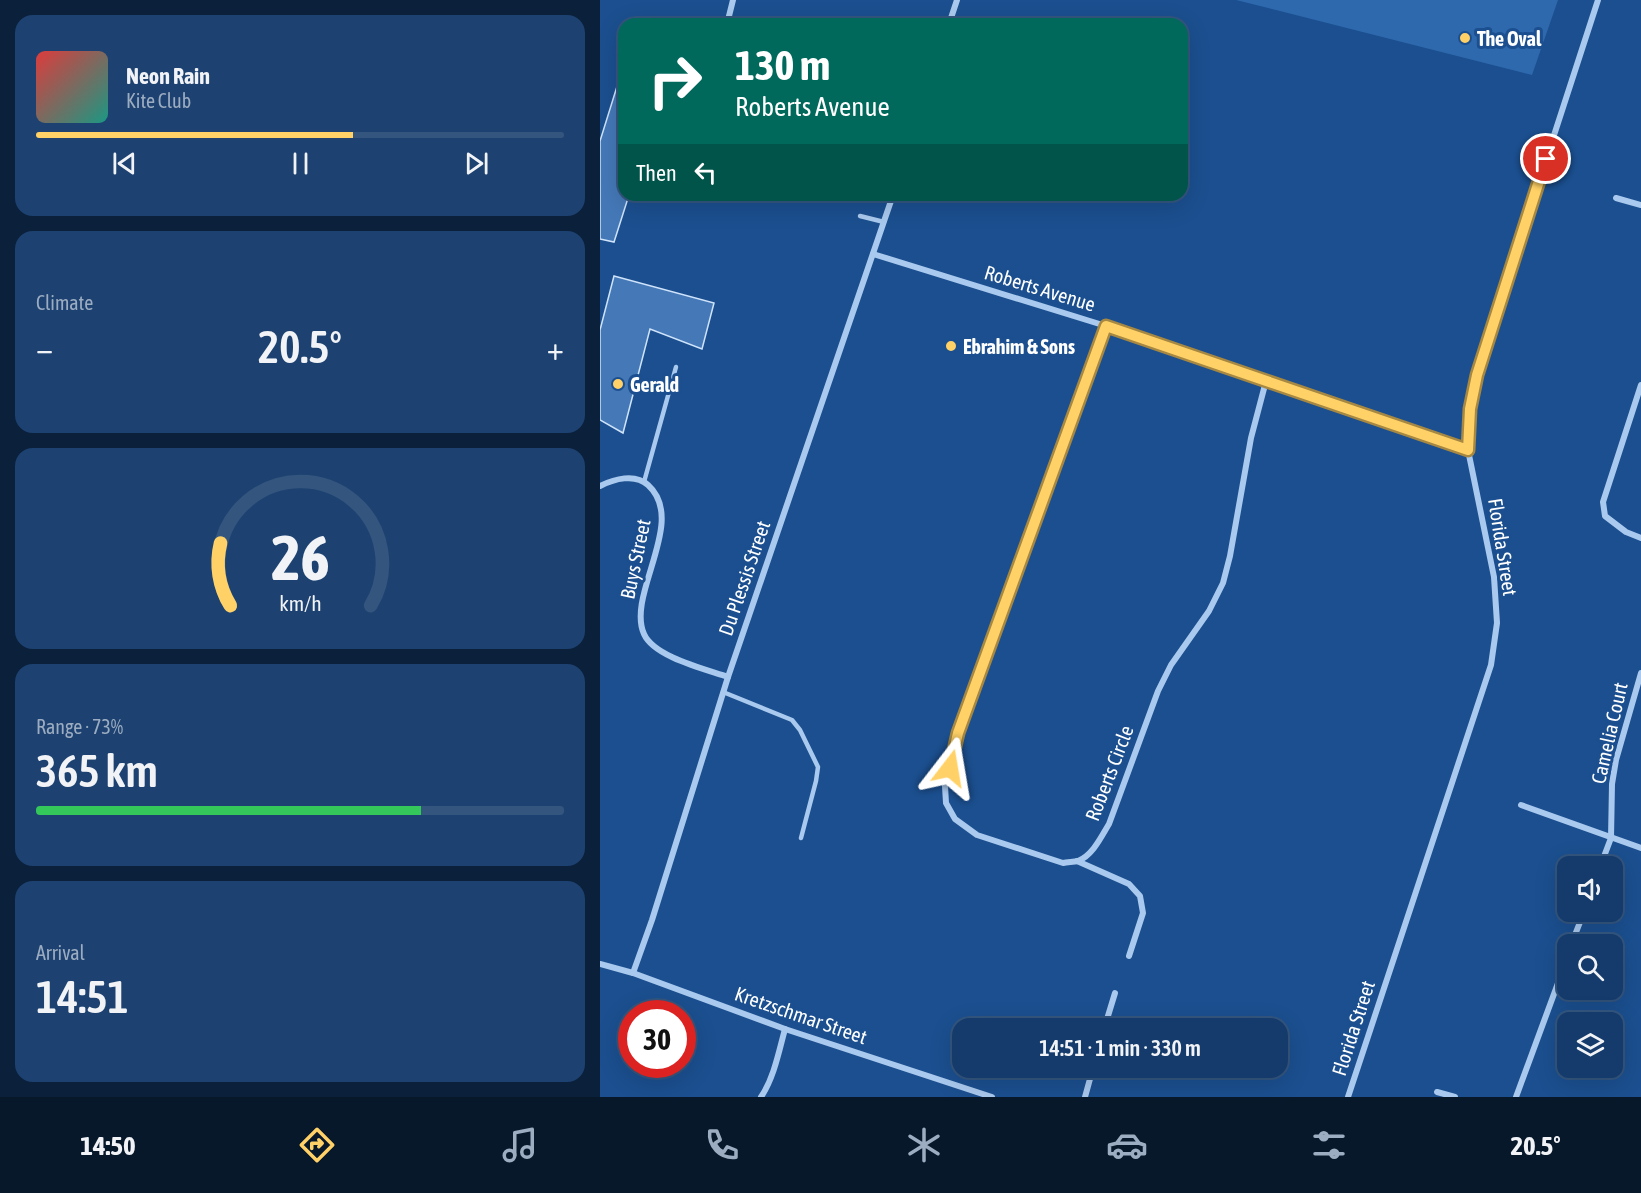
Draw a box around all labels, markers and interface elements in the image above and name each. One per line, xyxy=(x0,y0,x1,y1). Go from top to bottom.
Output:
place label: The Oval xyxy=(1477,27,1542,50)
marker: The Oval xyxy=(1458,31,1472,45)
text: 130 m xyxy=(735,41,830,89)
icon: right xyxy=(636,42,714,120)
text: Neon Rain xyxy=(126,63,210,89)
text: Kite Club xyxy=(126,89,191,112)
text: Roberts Avenue xyxy=(735,91,890,122)
pin xyxy=(1520,133,1571,184)
icon: arrive xyxy=(1529,142,1562,175)
icon: previous xyxy=(108,147,141,180)
icon: pause xyxy=(284,147,317,180)
icon: next xyxy=(460,147,493,180)
icon: left xyxy=(689,156,722,189)
text: Then xyxy=(636,160,677,186)
street label: Roberts Avenue xyxy=(982,260,1098,316)
text: Climate xyxy=(36,291,93,314)
text: 20.5° xyxy=(258,321,342,373)
text: − xyxy=(36,329,53,367)
text: + xyxy=(547,329,564,367)
place label: Ebrahim & Sons xyxy=(963,335,1075,358)
marker: Ebrahim & Sons xyxy=(944,339,958,353)
place label: Gerald xyxy=(630,373,679,396)
marker: Gerald xyxy=(611,377,625,391)
street label: Florida Street xyxy=(1484,497,1522,598)
street label: Buys Street xyxy=(615,517,655,601)
street label: Du Plessis Street xyxy=(714,517,774,638)
text: 26 xyxy=(271,522,329,593)
text: km/h xyxy=(279,591,321,616)
street label: Camelia Court xyxy=(1586,680,1632,786)
text: Range · 73% xyxy=(36,715,123,738)
street label: Roberts Circle xyxy=(1080,722,1138,824)
position arrow xyxy=(918,736,982,800)
text: 365 km xyxy=(36,745,158,797)
map controls xyxy=(1557,856,1623,1078)
button: sound xyxy=(1557,856,1623,922)
button: search xyxy=(1557,934,1623,1000)
text: Arrival xyxy=(36,941,85,964)
text: 14:51 xyxy=(36,971,129,1023)
street label: Florida Street xyxy=(1327,977,1379,1078)
street label: Kretzschmar Street xyxy=(732,982,870,1048)
speed limit sign: 30 xyxy=(618,1000,696,1078)
button: layers xyxy=(1557,1012,1623,1078)
text: 14:51 · 1 min · 330 m xyxy=(1039,1035,1201,1061)
icon: directions xyxy=(296,1124,338,1166)
icon: music xyxy=(499,1124,541,1166)
icon: phone xyxy=(701,1124,743,1166)
icon: climate xyxy=(903,1124,945,1166)
icon: car xyxy=(1106,1124,1148,1166)
icon: filters xyxy=(1308,1124,1350,1166)
text: 14:50 xyxy=(80,1130,136,1161)
text: 20.5° xyxy=(1510,1130,1561,1161)

